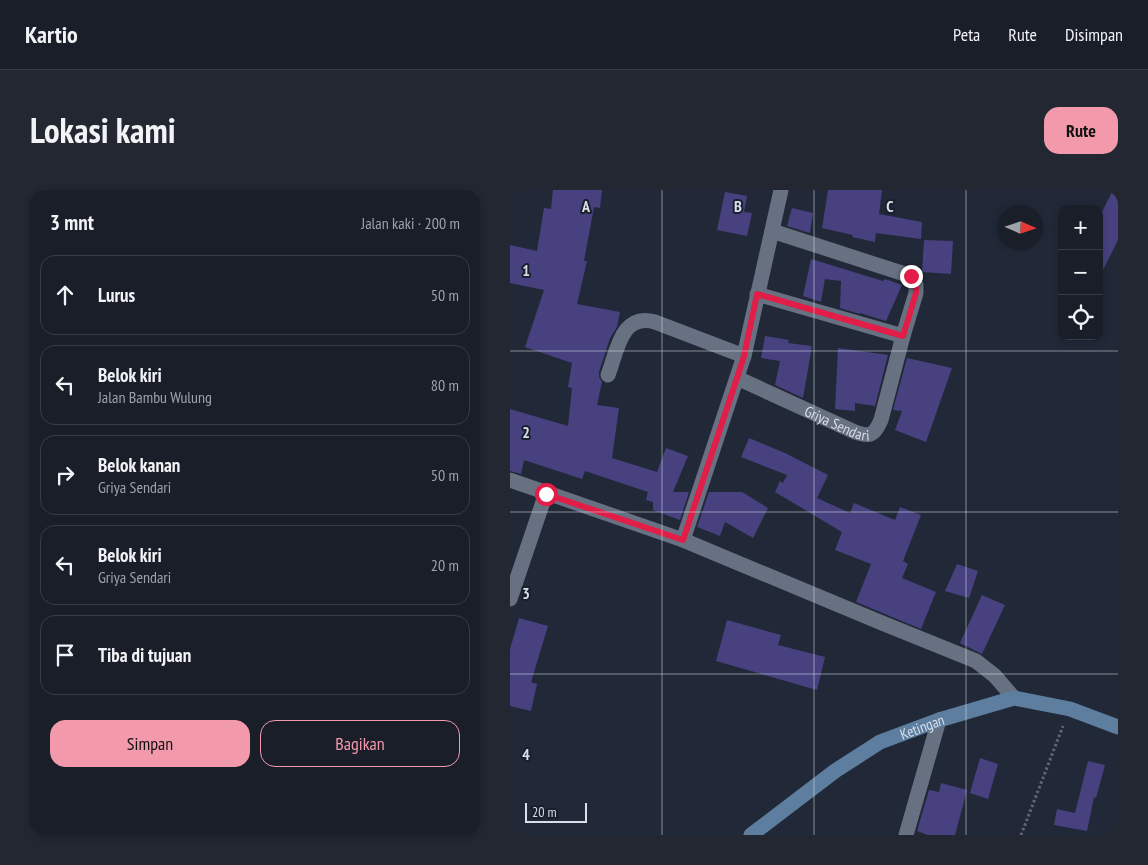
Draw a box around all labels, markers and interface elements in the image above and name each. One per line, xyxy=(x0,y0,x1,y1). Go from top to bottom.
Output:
text: Kartio xyxy=(25,19,78,50)
text: Peta xyxy=(953,23,980,46)
text: Rute xyxy=(1008,23,1037,46)
text: Disimpan xyxy=(1065,23,1123,46)
text: Lokasi kami xyxy=(30,107,176,153)
button: Rute xyxy=(1044,107,1118,154)
text: A xyxy=(581,196,591,216)
text: B xyxy=(734,196,742,216)
text: C xyxy=(886,196,894,216)
north arrow xyxy=(998,205,1043,250)
map controls xyxy=(1058,205,1103,340)
button: + xyxy=(1058,205,1103,250)
text: 3 mnt xyxy=(50,209,94,236)
text: Jalan kaki · 200 m xyxy=(361,213,460,233)
button: − xyxy=(1058,250,1103,295)
text: 1 xyxy=(522,260,530,280)
route end xyxy=(900,265,923,288)
icon: ahead xyxy=(51,281,79,309)
text: Lurus xyxy=(98,283,135,307)
text: 50 m xyxy=(431,285,459,305)
button: locate xyxy=(1058,295,1103,340)
text: Belok kiri xyxy=(98,363,162,387)
icon: left xyxy=(51,371,79,399)
text: 80 m xyxy=(431,375,459,395)
text: Jalan Bambu Wulung xyxy=(98,387,212,407)
street label: Griya Sendari xyxy=(802,401,870,444)
text: 2 xyxy=(522,422,530,442)
text: Belok kanan xyxy=(98,453,180,477)
icon: right xyxy=(51,461,79,489)
text: 50 m xyxy=(431,465,459,485)
text: Griya Sendari xyxy=(98,477,171,497)
route start xyxy=(535,483,558,506)
text: Belok kiri xyxy=(98,543,162,567)
icon: left xyxy=(51,551,79,579)
text: 20 m xyxy=(431,555,459,575)
text: Griya Sendari xyxy=(98,567,171,587)
text: 3 xyxy=(522,583,530,603)
icon: arrive xyxy=(51,641,79,669)
text: Tiba di tujuan xyxy=(98,643,191,667)
street label: Ketingan xyxy=(897,709,946,743)
button: Simpan xyxy=(50,720,250,767)
button: Bagikan xyxy=(260,720,460,767)
text: 4 xyxy=(522,744,530,764)
scale bar xyxy=(525,800,588,823)
text: 20 m xyxy=(532,803,557,821)

